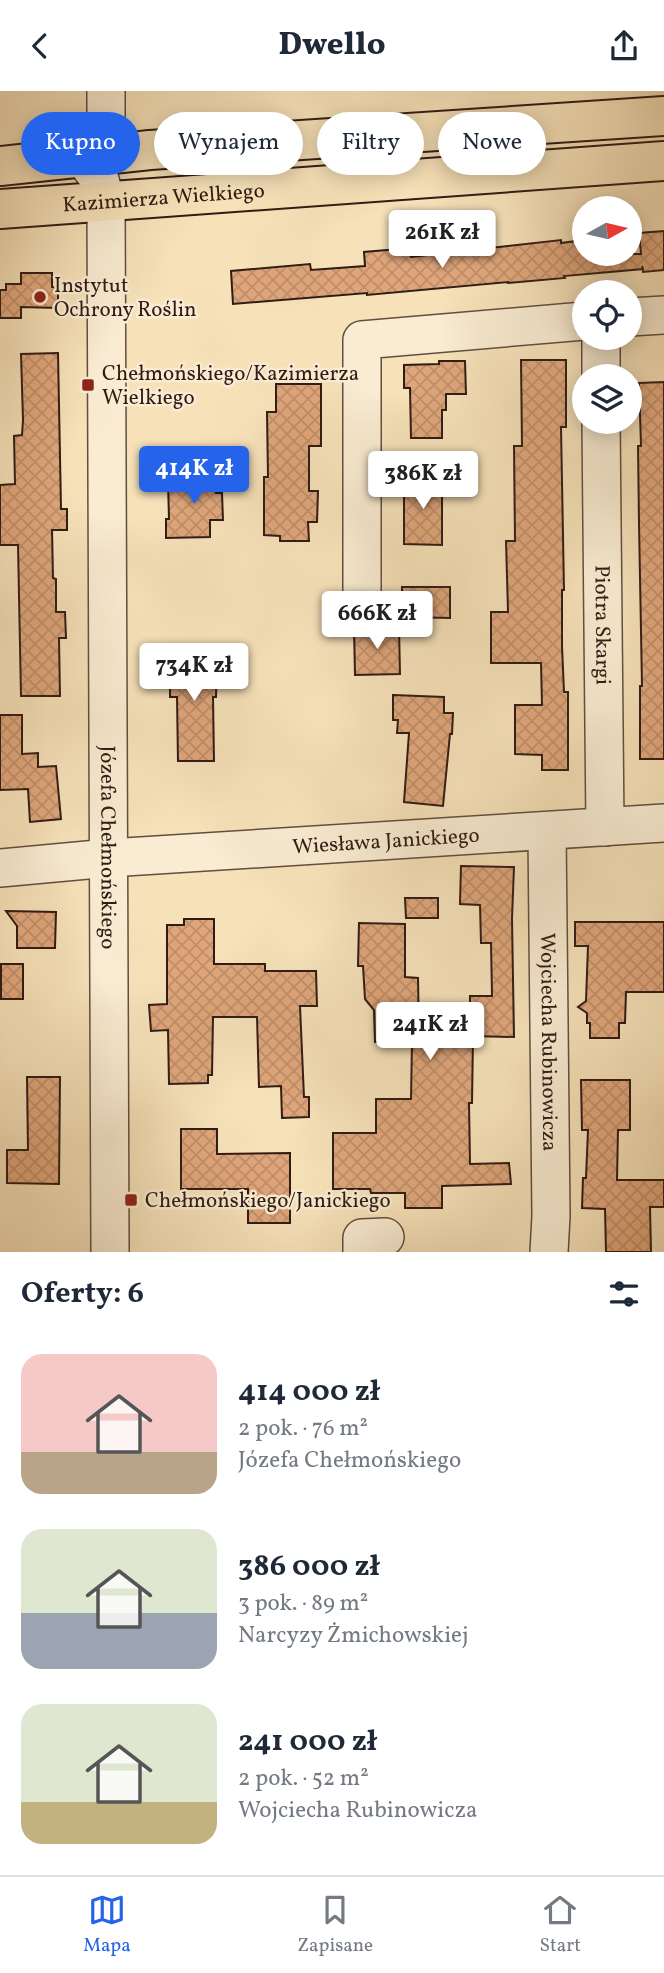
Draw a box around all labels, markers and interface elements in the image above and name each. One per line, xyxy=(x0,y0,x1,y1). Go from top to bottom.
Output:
text: Dwello xyxy=(279,24,385,68)
icon: back xyxy=(21,27,59,65)
icon: share xyxy=(605,27,643,65)
chip: Kupno xyxy=(21,112,140,175)
chip: Wynajem xyxy=(154,112,303,175)
chip: Filtry xyxy=(317,112,424,175)
chip: Nowe xyxy=(438,112,546,175)
street label: Kazimierza Wielkiego xyxy=(62,177,266,220)
north arrow xyxy=(572,196,642,266)
map controls xyxy=(572,196,642,434)
pin: 261K zł xyxy=(377,211,507,270)
text: 261K zł xyxy=(405,217,479,249)
place label: Instytut Ochrony Roślin xyxy=(54,272,197,325)
button: locate xyxy=(572,280,642,350)
marker: Instytut Ochrony Roślin xyxy=(32,289,48,305)
place label: Chełmońskiego/Kazimierza Wielkiego xyxy=(102,360,359,413)
button: layers xyxy=(572,364,642,434)
marker: Chełmońskiego/Kazimierza Wielkiego xyxy=(80,377,96,393)
pin: 414K zł xyxy=(129,447,259,506)
pin: 386K zł xyxy=(358,451,488,511)
text: 414K zł xyxy=(155,453,233,485)
text: 386K zł xyxy=(384,458,462,490)
street label: Piotra Skargi xyxy=(586,565,617,685)
pin: 666K zł xyxy=(312,591,442,651)
text: 666K zł xyxy=(338,598,416,630)
pin: 734K zł xyxy=(129,643,259,703)
text: 734K zł xyxy=(155,650,233,682)
street label: Józefa Chełmońskiego xyxy=(92,745,122,949)
street label: Wiesława Janickiego xyxy=(292,822,481,862)
street label: Wojciecha Rubinowicza xyxy=(532,932,563,1152)
pin: 241K zł xyxy=(365,1003,495,1062)
text: 241K zł xyxy=(392,1009,468,1041)
place label: Chełmońskiego/Janickiego xyxy=(145,1187,391,1216)
marker: Chełmońskiego/Janickiego xyxy=(123,1192,139,1208)
text: Oferty: 6 xyxy=(21,1273,144,1315)
icon: filters xyxy=(605,1275,643,1313)
text: 414 000 zł xyxy=(238,1371,380,1413)
icon: home xyxy=(77,1382,161,1466)
text: 2 pok. · 76 m² xyxy=(238,1413,368,1445)
text: Józefa Chełmońskiego xyxy=(238,1445,461,1477)
text: 386 000 zł xyxy=(238,1546,380,1588)
icon: home xyxy=(77,1557,161,1641)
text: 3 pok. · 89 m² xyxy=(238,1588,368,1620)
text: Narcyzy Żmichowskiej xyxy=(238,1620,468,1652)
text: 241 000 zł xyxy=(238,1721,377,1763)
icon: home xyxy=(77,1732,161,1816)
text: 2 pok. · 52 m² xyxy=(238,1763,369,1795)
text: Wojciecha Rubinowicza xyxy=(238,1795,477,1827)
tab: Mapa xyxy=(83,1891,131,1959)
tab: Zapisane xyxy=(297,1891,373,1959)
tab: Start xyxy=(540,1891,581,1959)

